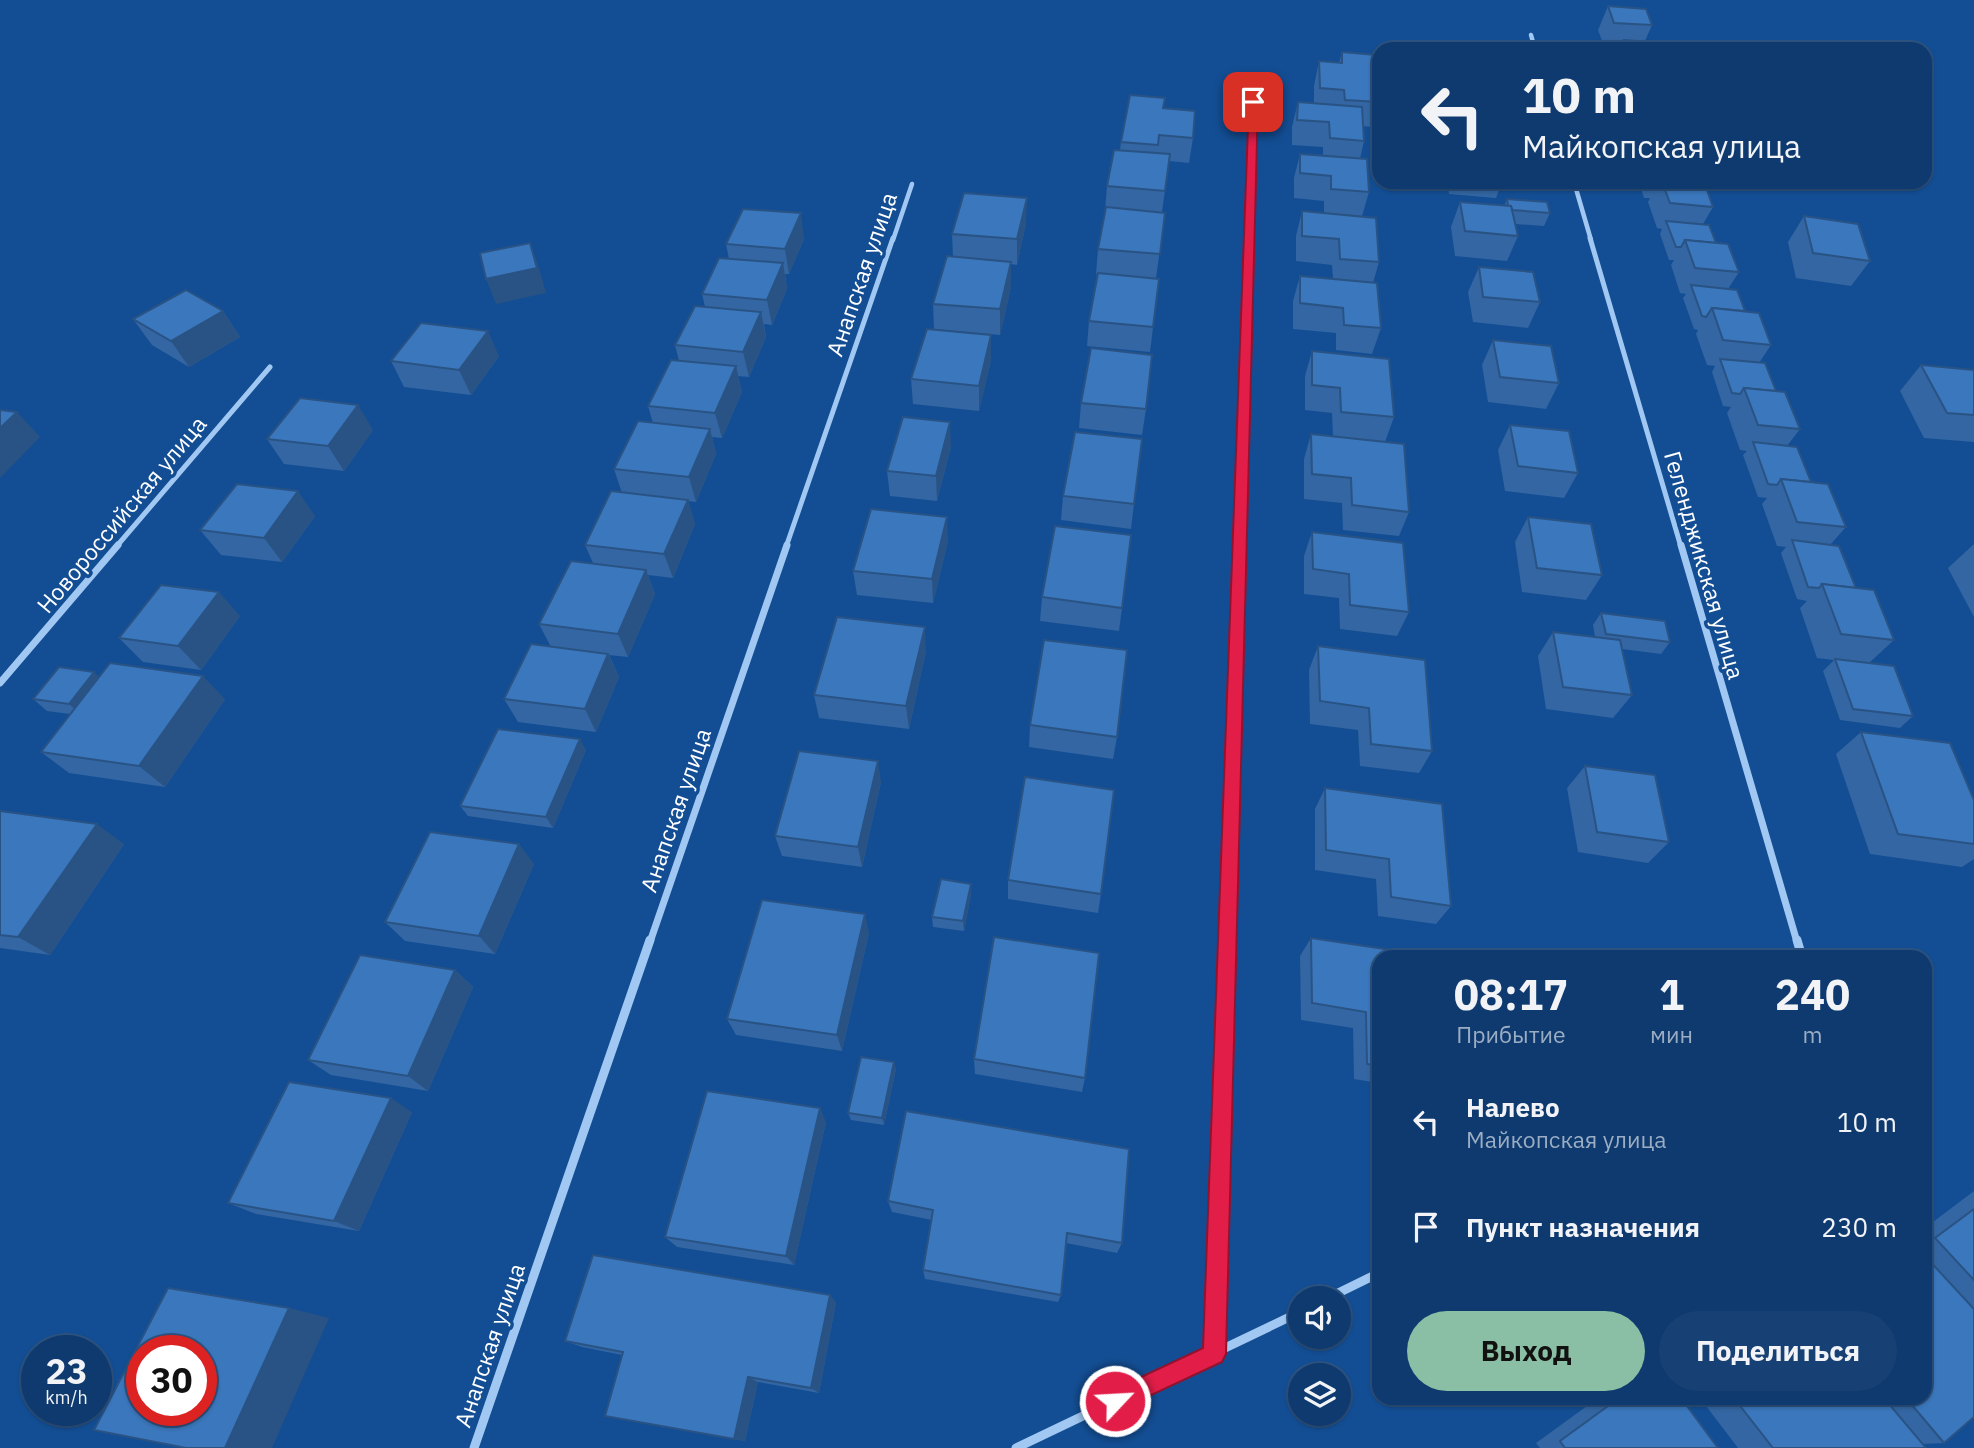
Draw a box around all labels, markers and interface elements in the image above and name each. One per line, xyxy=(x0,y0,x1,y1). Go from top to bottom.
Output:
text: 10 m xyxy=(1522,63,1636,126)
icon: left xyxy=(1407,70,1498,161)
pin xyxy=(1223,72,1283,132)
icon: arrive xyxy=(1234,83,1272,121)
text: Майкопская улица xyxy=(1522,125,1801,167)
street label: Анапская улица xyxy=(819,188,903,360)
street label: Новороссийская улица xyxy=(30,409,212,619)
street label: Геленджикская улица xyxy=(1658,447,1752,683)
street label: Анапская улица xyxy=(633,724,717,896)
text: 08:17 xyxy=(1454,967,1568,1022)
text: 1 xyxy=(1659,967,1684,1022)
text: 240 xyxy=(1775,967,1850,1022)
text: Прибытие xyxy=(1456,1019,1566,1049)
text: мин xyxy=(1650,1019,1693,1049)
text: m xyxy=(1802,1019,1823,1049)
text: Налево xyxy=(1466,1090,1560,1124)
icon: left xyxy=(1407,1103,1445,1141)
text: 10 m xyxy=(1837,1105,1897,1139)
text: Майкопская улица xyxy=(1466,1124,1667,1154)
icon: arrive xyxy=(1407,1208,1445,1246)
text: Пункт назначения xyxy=(1466,1210,1700,1244)
text: 230 m xyxy=(1821,1210,1897,1244)
street label: Анапская улица xyxy=(447,1259,531,1431)
map controls xyxy=(1288,1286,1351,1426)
button: sound xyxy=(1288,1286,1351,1349)
button: Выход xyxy=(1407,1311,1645,1391)
button: Поделиться xyxy=(1659,1311,1897,1391)
speed limit sign: 30 xyxy=(126,1335,217,1426)
text: 23 xyxy=(45,1348,88,1394)
button: layers xyxy=(1288,1363,1351,1426)
position arrow xyxy=(1078,1364,1152,1438)
text: km/h xyxy=(45,1386,88,1409)

